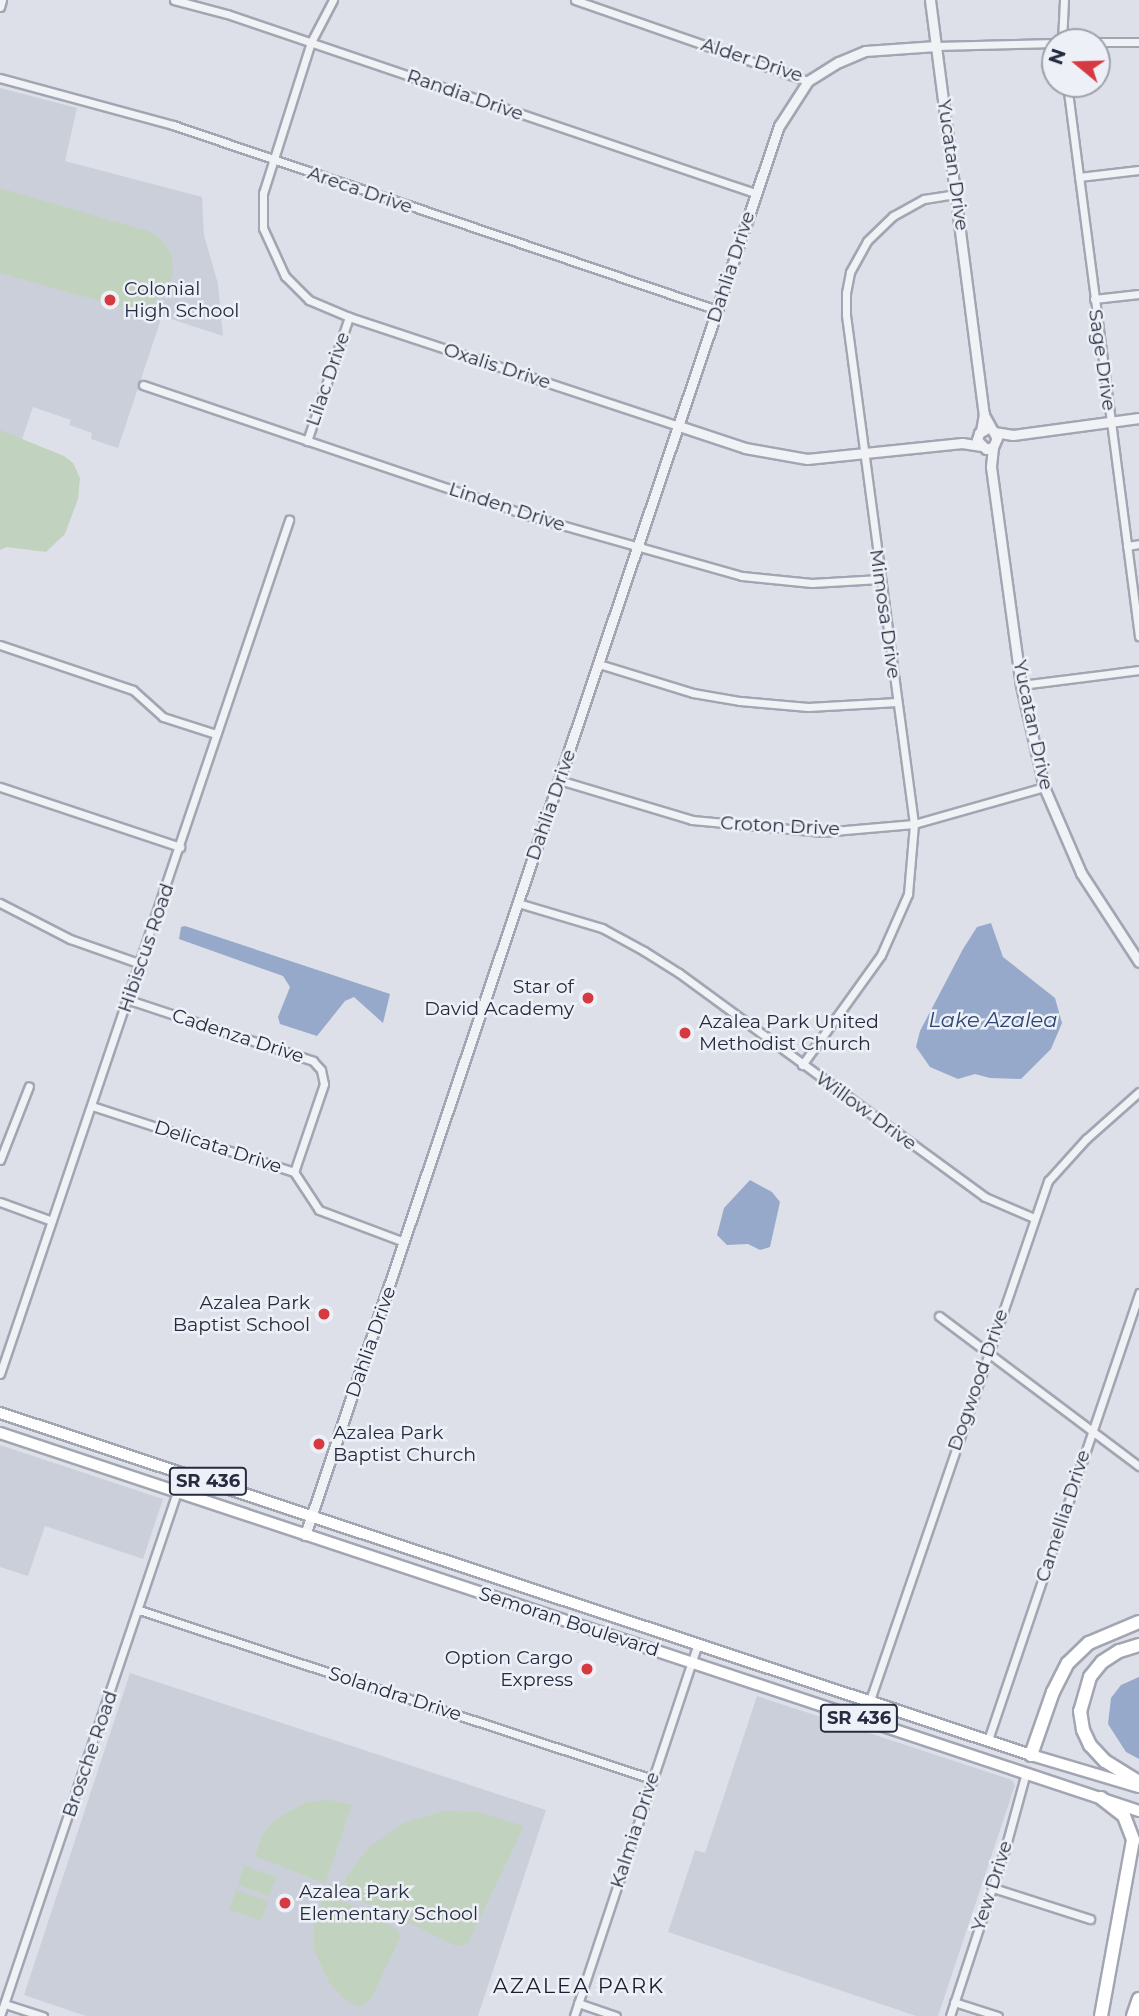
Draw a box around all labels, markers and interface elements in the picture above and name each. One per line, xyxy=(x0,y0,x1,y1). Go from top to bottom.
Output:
north arrow xyxy=(1041,28,1111,98)
street label: Alder Drive xyxy=(698,33,806,87)
text: N xyxy=(1044,46,1071,68)
street label: Randia Drive xyxy=(404,64,526,126)
street label: Yucatan Drive xyxy=(933,98,973,232)
street label: Areca Drive xyxy=(305,161,415,219)
street label: Dahlia Drive xyxy=(702,208,760,326)
place label: Colonial High School xyxy=(124,278,239,322)
marker: Colonial High School xyxy=(102,292,118,308)
street label: Sage Drive xyxy=(1084,308,1120,412)
street label: Lilac Drive xyxy=(301,329,355,429)
street label: Oxalis Drive xyxy=(441,338,553,394)
street label: Linden Drive xyxy=(446,477,568,537)
street label: Mimosa Drive xyxy=(865,548,905,680)
street label: Yucatan Drive xyxy=(1008,658,1058,792)
street label: Dahlia Drive xyxy=(521,746,581,864)
street label: Croton Drive xyxy=(720,811,840,841)
street label: Hibiscus Road xyxy=(113,880,179,1016)
place label: Star of David Academy xyxy=(424,976,574,1020)
marker: Star of David Academy xyxy=(580,990,596,1006)
street label: Cadenza Drive xyxy=(169,1004,307,1068)
water label: Lake Azalea xyxy=(928,1007,1058,1033)
place label: Azalea Park United Methodist Church xyxy=(699,1011,879,1055)
marker: Azalea Park United Methodist Church xyxy=(677,1025,693,1041)
street label: Willow Drive xyxy=(811,1067,921,1155)
street label: Delicata Drive xyxy=(151,1116,285,1178)
street label: Dahlia Drive xyxy=(341,1283,401,1401)
place label: Azalea Park Baptist School xyxy=(173,1292,310,1336)
marker: Azalea Park Baptist School xyxy=(316,1306,332,1322)
street label: Dogwood Drive xyxy=(943,1306,1013,1454)
place label: Azalea Park Baptist Church xyxy=(333,1422,476,1466)
marker: Azalea Park Baptist Church xyxy=(311,1436,327,1452)
street label: Camellia Drive xyxy=(1031,1447,1095,1585)
road number: SR 436 xyxy=(168,1466,248,1496)
street label: Semoran Boulevard xyxy=(476,1582,662,1662)
place label: Option Cargo Express xyxy=(445,1647,573,1691)
marker: Option Cargo Express xyxy=(579,1661,595,1677)
street label: Solandra Drive xyxy=(326,1662,464,1726)
street label: Brosche Road xyxy=(58,1688,122,1820)
road number: SR 436 xyxy=(819,1703,899,1732)
street label: Kalmia Drive xyxy=(605,1769,665,1891)
street label: Yew Drive xyxy=(967,1838,1017,1934)
place label: Azalea Park Elementary School xyxy=(299,1881,478,1925)
marker: Azalea Park Elementary School xyxy=(277,1895,293,1911)
district label: AZALEA PARK xyxy=(494,1973,664,1999)

